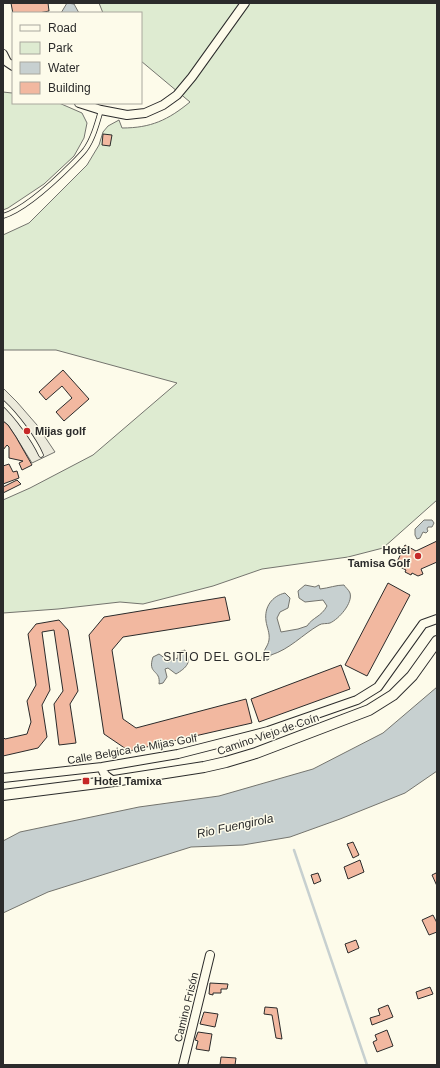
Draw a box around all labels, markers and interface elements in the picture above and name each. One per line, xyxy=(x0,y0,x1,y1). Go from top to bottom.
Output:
legend xyxy=(12,12,142,104)
text: Road xyxy=(48,21,77,35)
text: Park xyxy=(48,41,74,55)
text: Water xyxy=(48,61,80,75)
text: Building xyxy=(48,81,91,95)
place label: Mijas golf xyxy=(35,425,86,437)
marker: Mijas golf xyxy=(22,426,32,436)
place label: Hotel Tamisa Golf xyxy=(348,544,410,569)
marker: Hotel Tamisa Golf xyxy=(413,551,423,561)
district label: SITIO DEL GOLF xyxy=(163,650,271,664)
street label: Camino Viejo de Coín xyxy=(216,711,320,757)
street label: Calle Belgica de Mijas Golf xyxy=(66,732,199,766)
place label: Hotel Tamixa xyxy=(94,775,163,787)
marker: Hotel Tamixa xyxy=(81,776,91,786)
water label: Rio Fuengirola xyxy=(195,811,275,841)
street label: Camino Frisón xyxy=(172,971,200,1043)

